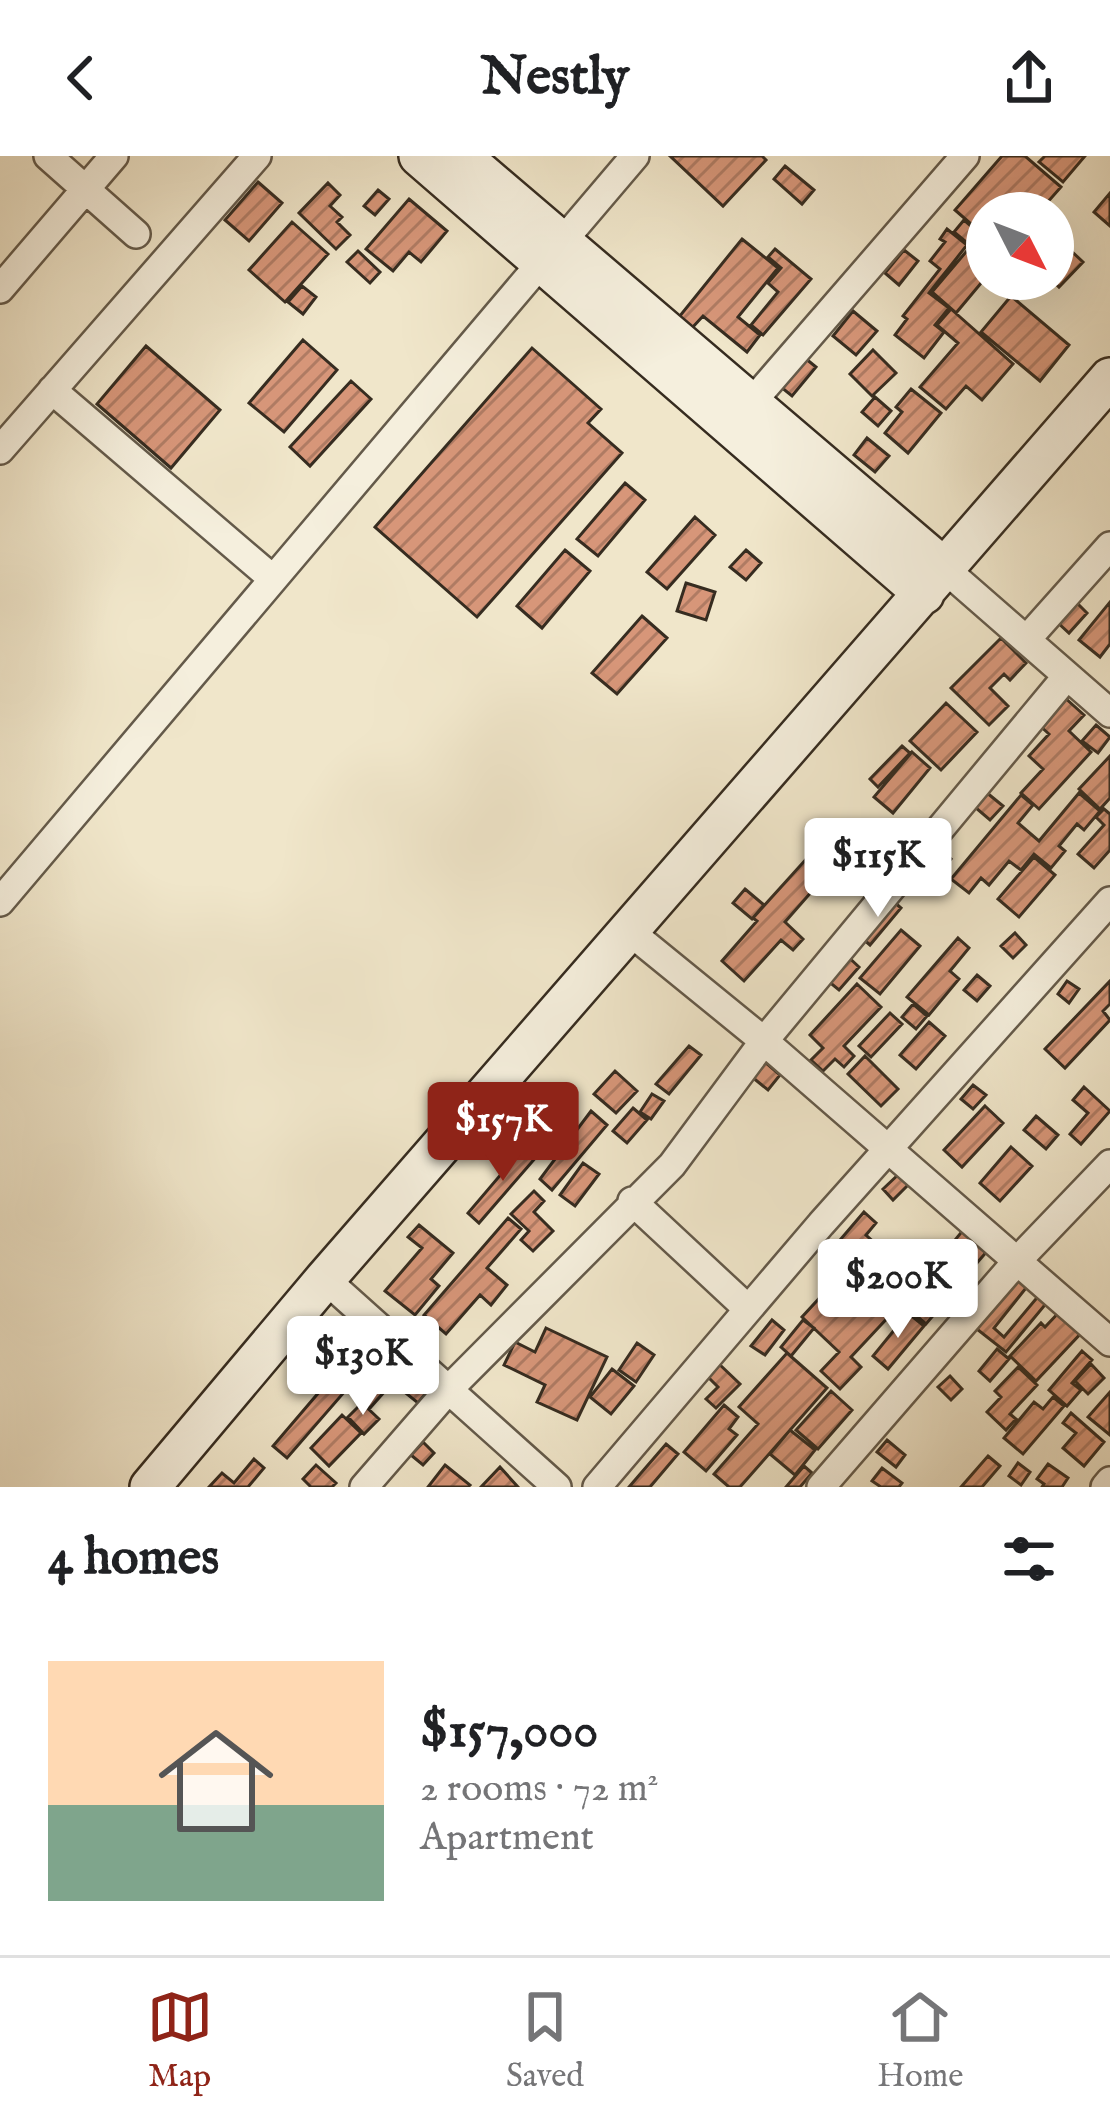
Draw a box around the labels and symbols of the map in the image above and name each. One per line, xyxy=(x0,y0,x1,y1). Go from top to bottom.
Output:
north arrow xyxy=(966,192,1074,300)
pin: $115K xyxy=(794,818,962,920)
pin: $157K xyxy=(419,1082,587,1184)
pin: $200K xyxy=(814,1239,982,1341)
pin: $130K xyxy=(279,1316,447,1418)

